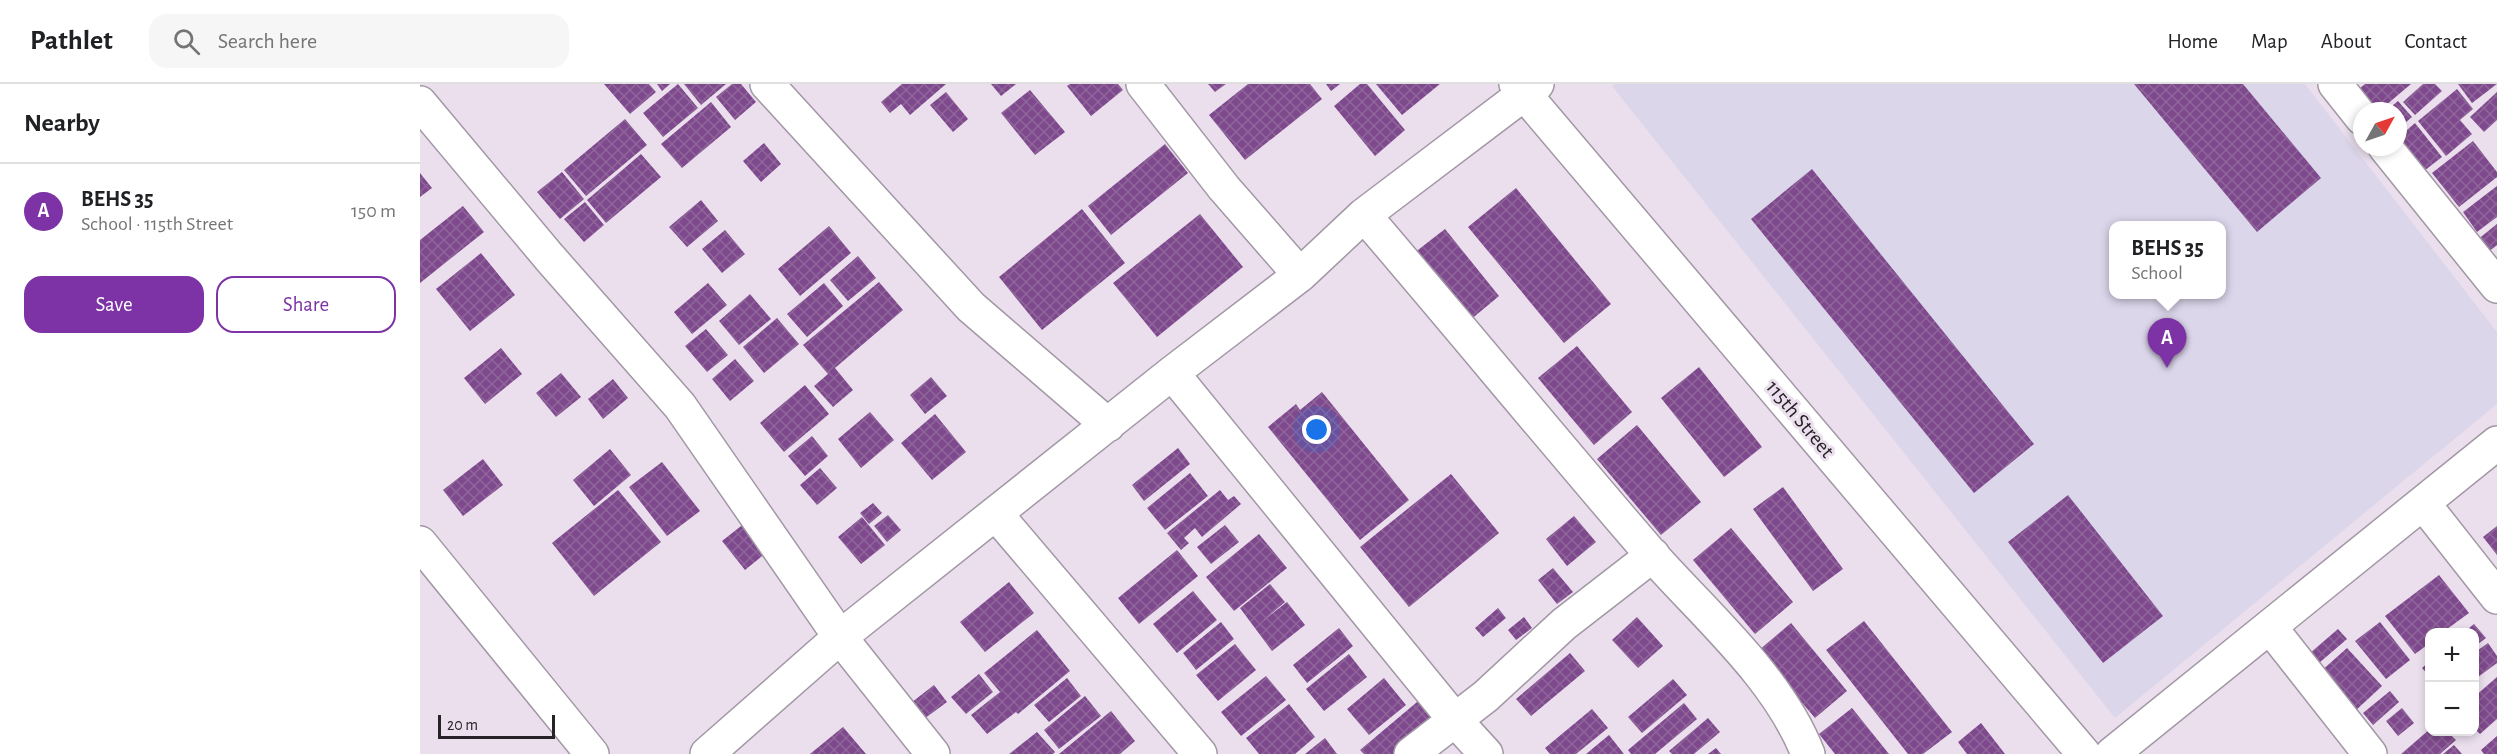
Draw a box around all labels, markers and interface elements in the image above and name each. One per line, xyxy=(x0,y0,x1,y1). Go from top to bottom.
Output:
search box xyxy=(149,14,569,68)
icon: search xyxy=(170,25,203,58)
text: Pathlet xyxy=(30,27,113,55)
text: Search here xyxy=(218,30,317,52)
text: Home xyxy=(2167,31,2218,52)
text: Map xyxy=(2251,31,2288,52)
text: About xyxy=(2321,31,2371,52)
text: Contact xyxy=(2404,31,2467,52)
north arrow xyxy=(2353,102,2407,156)
text: Nearby xyxy=(24,110,100,136)
text: BEHS 35 xyxy=(81,188,154,210)
text: A xyxy=(38,201,50,221)
text: 150 m xyxy=(351,201,396,221)
text: School · 115th Street xyxy=(81,214,233,234)
popup xyxy=(2109,221,2226,299)
text: BEHS 35 xyxy=(2131,237,2204,259)
text: School xyxy=(2131,263,2183,283)
button: Save xyxy=(24,276,204,333)
button: Share xyxy=(216,276,396,333)
pin: A xyxy=(2148,318,2186,368)
street label: 115th Street xyxy=(1762,376,1838,462)
your location xyxy=(1302,415,1331,444)
map controls xyxy=(2425,628,2479,736)
button: + xyxy=(2425,628,2479,682)
button: − xyxy=(2425,682,2479,736)
scale bar xyxy=(438,712,555,740)
text: 20 m xyxy=(447,717,478,733)

